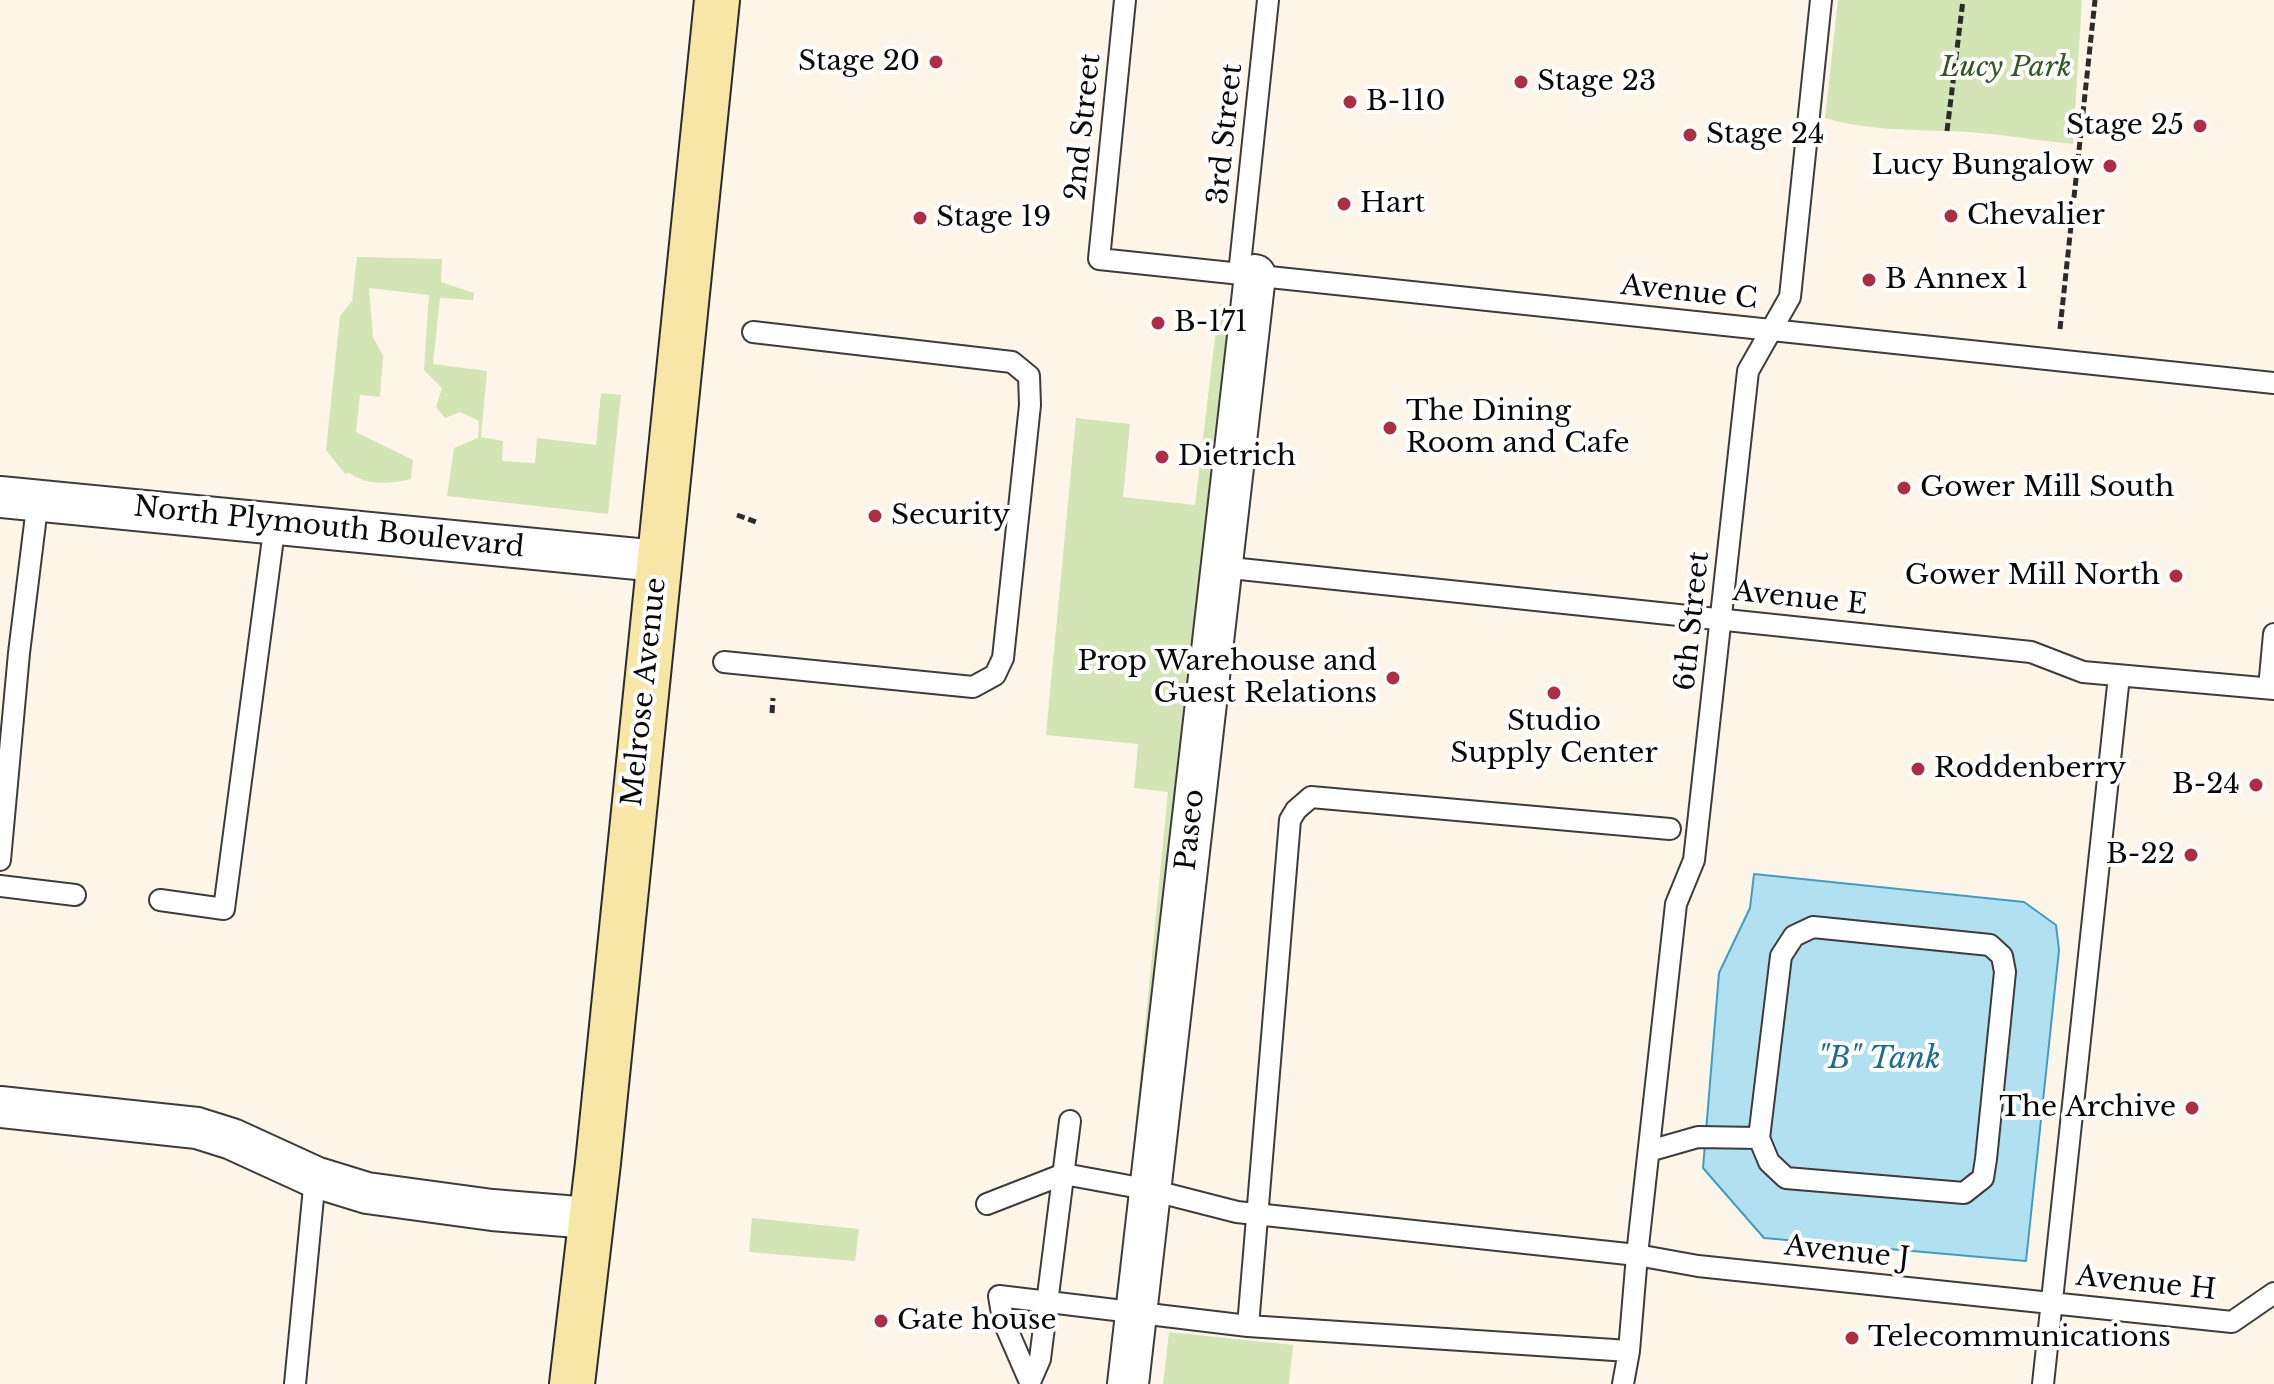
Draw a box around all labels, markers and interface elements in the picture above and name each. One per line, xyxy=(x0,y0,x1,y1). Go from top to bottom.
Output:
place label: Stage 20 xyxy=(798,45,920,79)
park label: Lucy Park xyxy=(1940,51,2072,85)
street label: 2nd Street xyxy=(1060,52,1108,202)
marker: Stage 20 xyxy=(927,53,945,71)
street label: 3rd Street xyxy=(1202,62,1250,206)
place label: Stage 23 xyxy=(1537,65,1656,99)
marker: Stage 23 xyxy=(1512,73,1530,91)
place label: B-110 xyxy=(1366,85,1445,119)
marker: B-110 xyxy=(1341,93,1359,111)
place label: Stage 25 xyxy=(2066,109,2184,143)
marker: Stage 25 xyxy=(2191,117,2209,135)
place label: Stage 24 xyxy=(1706,118,1824,152)
marker: Stage 24 xyxy=(1681,126,1699,144)
place label: Lucy Bungalow xyxy=(1872,149,2094,183)
marker: Lucy Bungalow xyxy=(2101,157,2119,175)
place label: Hart xyxy=(1360,187,1425,221)
marker: Hart xyxy=(1335,195,1353,213)
place label: Chevalier xyxy=(1967,199,2105,233)
place label: Stage 19 xyxy=(936,201,1051,235)
marker: Chevalier xyxy=(1942,207,1960,225)
marker: Stage 19 xyxy=(911,209,929,227)
place label: B Annex 1 xyxy=(1885,263,2028,297)
street label: Avenue C xyxy=(1619,269,1759,317)
marker: B Annex 1 xyxy=(1860,271,1878,289)
place label: B-171 xyxy=(1174,306,1247,340)
marker: B-171 xyxy=(1149,314,1167,332)
place label: The Dining Room and Cafe xyxy=(1406,395,1629,461)
marker: The Dining Room and Cafe xyxy=(1381,419,1399,437)
place label: Dietrich xyxy=(1178,440,1296,474)
marker: Dietrich xyxy=(1153,448,1171,466)
place label: Gower Mill South xyxy=(1920,471,2174,505)
marker: Gower Mill South xyxy=(1895,479,1913,497)
street label: North Plymouth Boulevard xyxy=(132,491,526,565)
place label: Security xyxy=(891,499,1010,533)
marker: Security xyxy=(866,507,884,525)
street label: 6th Street xyxy=(1669,550,1717,692)
place label: Gower Mill North xyxy=(1905,559,2160,593)
marker: Gower Mill North xyxy=(2167,567,2185,585)
street label: Avenue E xyxy=(1731,575,1869,623)
street label: Melrose Avenue xyxy=(616,576,674,808)
place label: Prop Warehouse and Guest Relations xyxy=(1077,645,1377,711)
marker: Prop Warehouse and Guest Relations xyxy=(1384,669,1402,687)
marker: Studio Supply Center xyxy=(1545,684,1563,702)
place label: Studio Supply Center xyxy=(1450,705,1658,771)
place label: Roddenberry xyxy=(1934,752,2126,786)
marker: Roddenberry xyxy=(1909,760,1927,778)
place label: B-24 xyxy=(2172,768,2240,802)
marker: B-24 xyxy=(2247,776,2265,794)
street label: Paseo xyxy=(1170,788,1212,872)
place label: B-22 xyxy=(2106,838,2175,872)
marker: B-22 xyxy=(2182,846,2200,864)
water label: "B" Tank xyxy=(1817,1042,1941,1078)
place label: The Archive xyxy=(1999,1091,2176,1125)
marker: The Archive xyxy=(2183,1099,2201,1117)
street label: Avenue J xyxy=(1783,1230,1911,1276)
street label: Avenue H xyxy=(2074,1260,2218,1308)
place label: Gate house xyxy=(897,1304,1057,1338)
marker: Gate house xyxy=(872,1312,890,1330)
place label: Telecommunications xyxy=(1868,1321,2171,1355)
marker: Telecommunications xyxy=(1843,1329,1861,1347)

